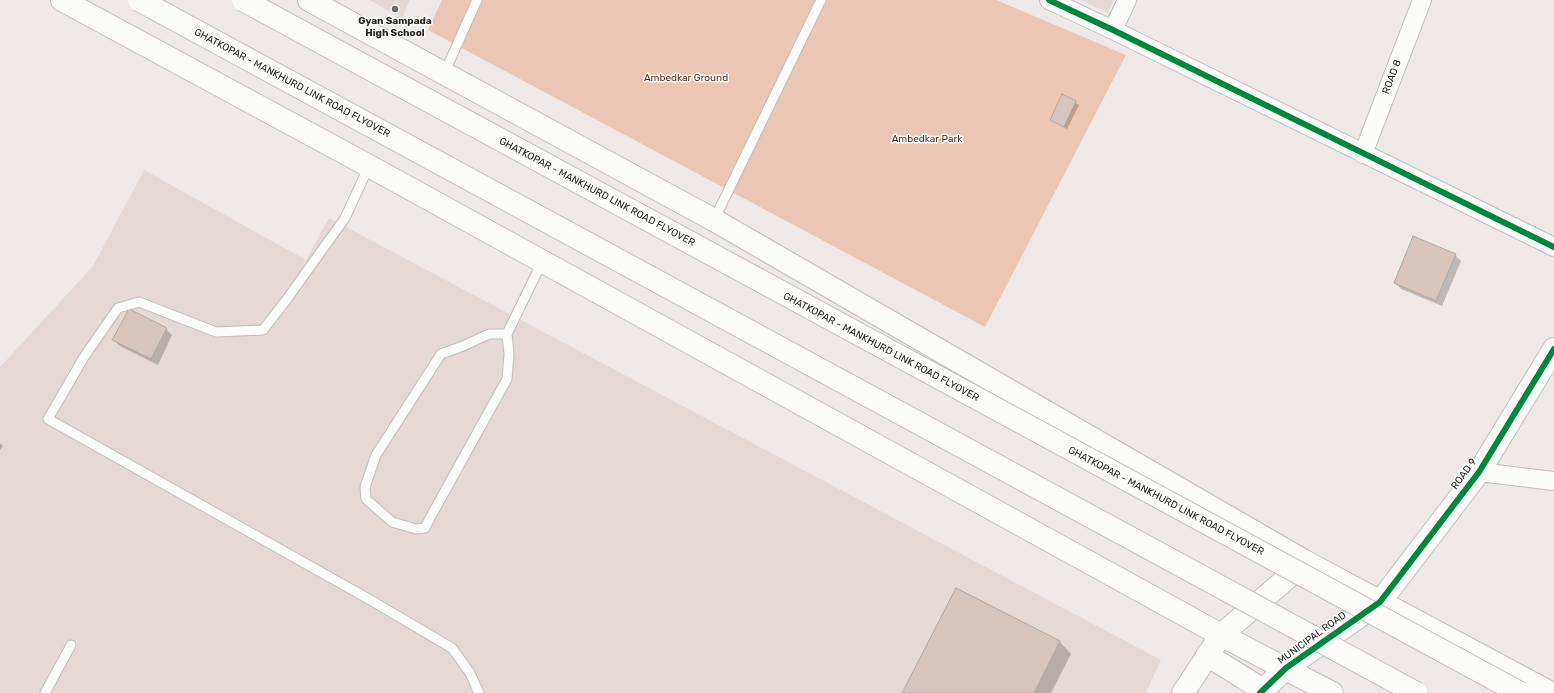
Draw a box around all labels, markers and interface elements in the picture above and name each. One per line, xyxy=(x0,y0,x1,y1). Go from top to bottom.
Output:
marker: Gyan Sampada High School xyxy=(390,4,400,14)
place label: Gyan Sampada High School xyxy=(358,15,432,38)
street label: GHATKOPAR - MANKHURD LINK ROAD FLYOVER xyxy=(192,26,392,140)
street label: ROAD 8 xyxy=(1380,58,1404,96)
park label: Ambedkar Ground xyxy=(644,72,728,84)
park label: Ambedkar Park xyxy=(892,133,962,145)
street label: GHATKOPAR - MANKHURD LINK ROAD FLYOVER xyxy=(497,135,697,249)
street label: GHATKOPAR - MANKHURD LINK ROAD FLYOVER xyxy=(781,290,981,404)
street label: GHATKOPAR - MANKHURD LINK ROAD FLYOVER xyxy=(1066,444,1266,558)
street label: ROAD 9 xyxy=(1449,456,1479,492)
street label: MUNICIPAL ROAD xyxy=(1275,609,1349,667)

